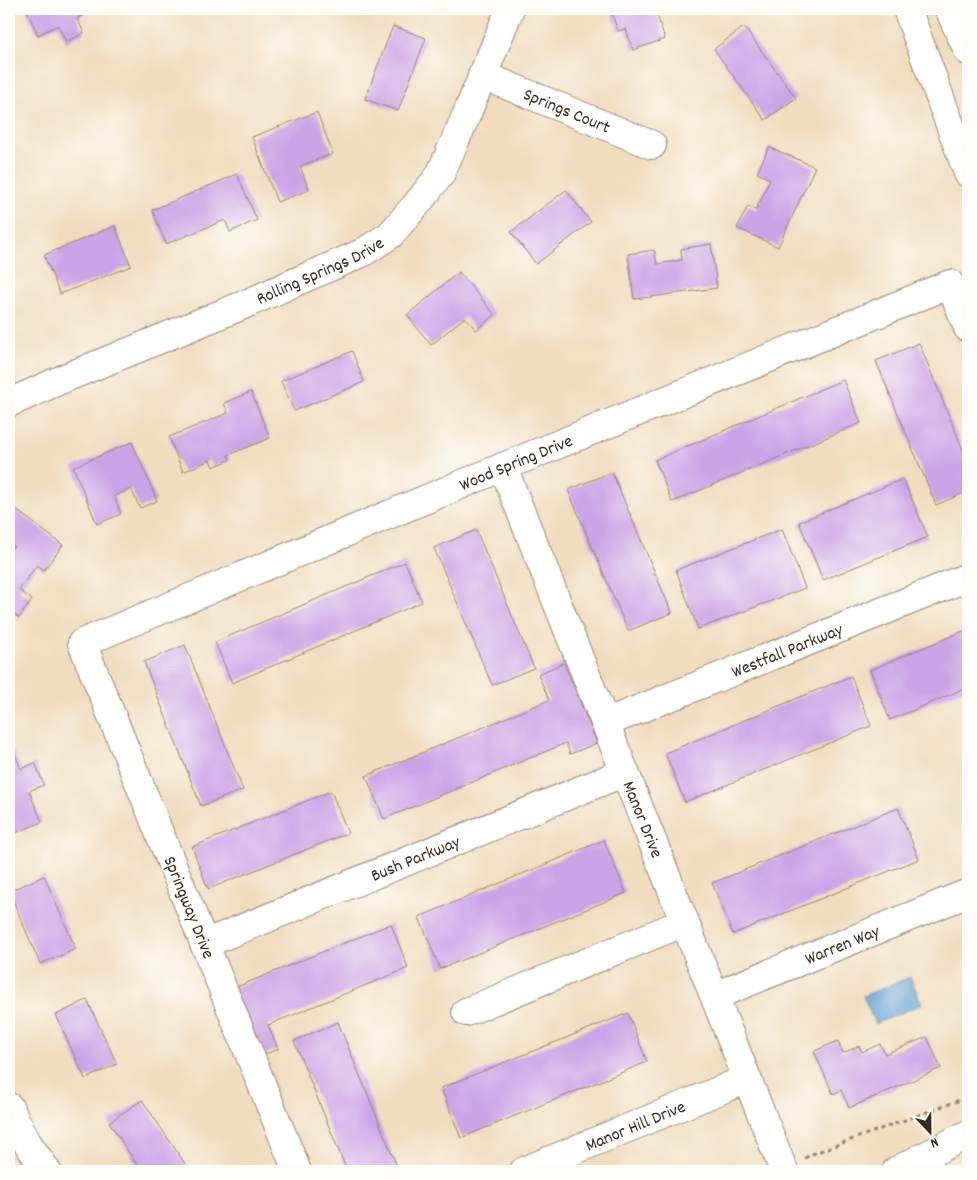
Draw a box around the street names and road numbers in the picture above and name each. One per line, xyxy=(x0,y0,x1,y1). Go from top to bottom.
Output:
street label: Springs Court xyxy=(519,83,614,142)
street label: Rolling Springs Drive xyxy=(253,232,390,313)
street label: Wood Spring Drive xyxy=(456,430,577,499)
street label: Westfall Parkway xyxy=(728,618,848,686)
street label: Manor Drive xyxy=(615,778,668,862)
street label: Bush Parkway xyxy=(368,830,465,889)
street label: Springway Drive xyxy=(156,853,220,963)
street label: Warren Way xyxy=(802,920,885,973)
street label: Manor Hill Drive xyxy=(582,1096,690,1159)

